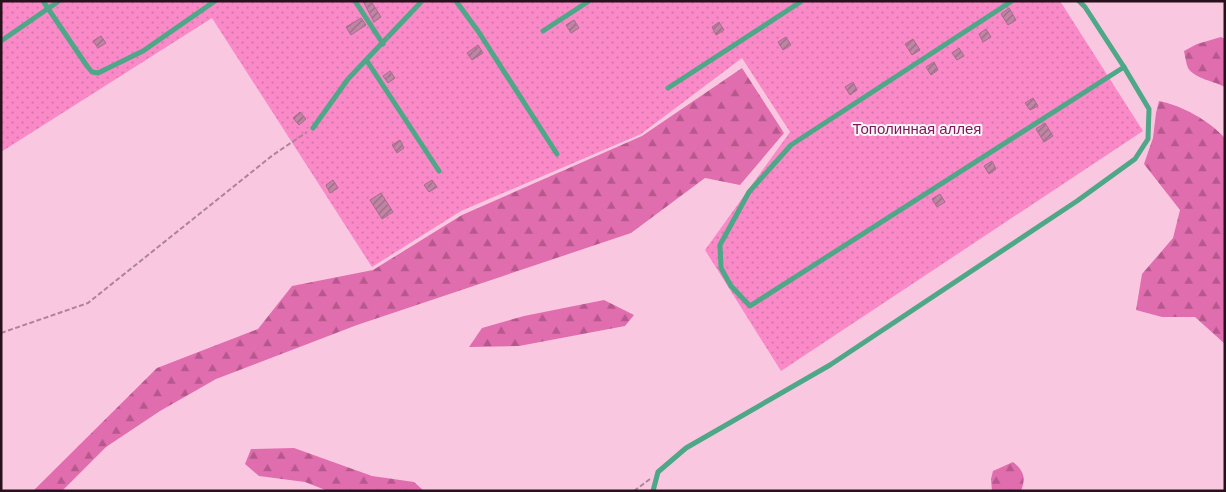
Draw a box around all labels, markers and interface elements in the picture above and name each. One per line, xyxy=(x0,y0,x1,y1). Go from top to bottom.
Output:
park label: Тополинная аллея xyxy=(853,119,981,139)

